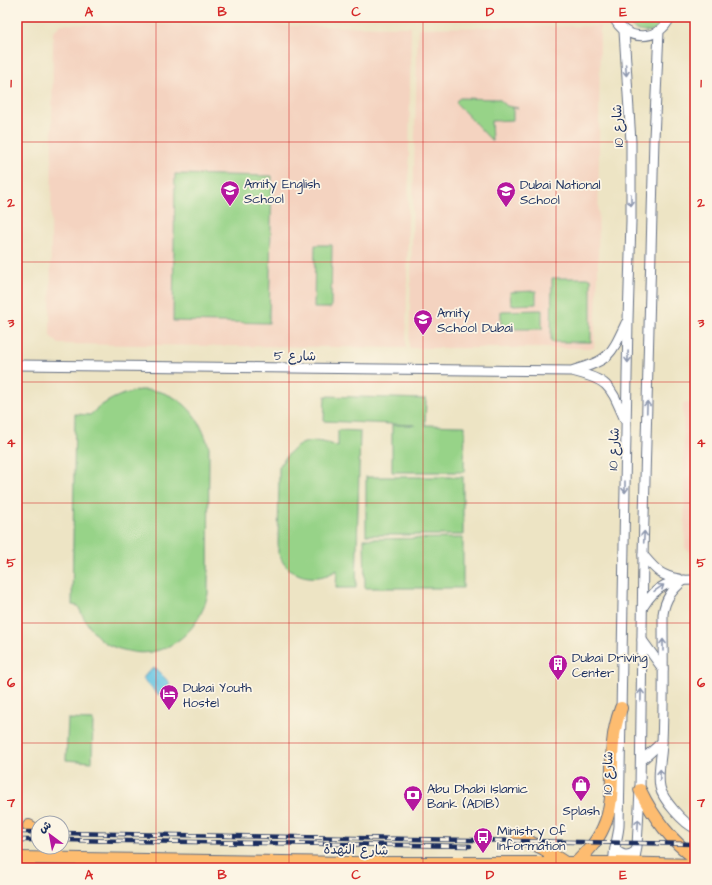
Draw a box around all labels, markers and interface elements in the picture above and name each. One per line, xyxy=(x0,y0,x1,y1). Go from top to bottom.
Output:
text: A xyxy=(85,3,94,21)
text: B xyxy=(217,3,227,21)
text: C xyxy=(351,3,361,21)
text: D xyxy=(486,3,495,21)
text: E xyxy=(619,3,627,21)
one-way arrow xyxy=(623,63,630,76)
text: 1 xyxy=(10,74,12,92)
text: 1 xyxy=(700,74,702,92)
street label: شارع 10 xyxy=(608,104,628,148)
place label: Amity English School xyxy=(244,175,320,208)
place label: Dubai National School xyxy=(520,176,601,209)
school or university icon: Amity English School xyxy=(219,179,241,207)
school or university icon: Dubai National School xyxy=(495,180,517,208)
one-way arrow xyxy=(627,193,635,206)
text: 2 xyxy=(6,194,15,212)
text: 2 xyxy=(696,194,705,212)
place label: Amity School Dubai xyxy=(437,304,513,337)
school or university icon: Amity School Dubai xyxy=(412,308,434,336)
text: 3 xyxy=(7,314,15,332)
text: 3 xyxy=(697,314,705,332)
street label: شارع 5 xyxy=(274,347,316,365)
one-way arrow xyxy=(624,350,632,363)
one-way arrow xyxy=(644,401,651,414)
street label: شارع 10 xyxy=(604,427,624,471)
text: 4 xyxy=(7,434,16,452)
text: 4 xyxy=(697,434,706,452)
one-way arrow xyxy=(621,480,629,493)
one-way arrow xyxy=(640,531,648,544)
text: 5 xyxy=(6,554,16,572)
text: 5 xyxy=(696,554,706,572)
one-way arrow xyxy=(654,584,665,592)
one-way arrow xyxy=(659,639,667,652)
place label: Dubai Driving Center xyxy=(572,649,648,682)
building icon: Dubai Driving Center xyxy=(547,653,569,681)
text: 6 xyxy=(7,674,16,692)
text: 6 xyxy=(697,674,706,692)
place label: Dubai Youth Hostel xyxy=(183,679,252,712)
hotel icon: Dubai Youth Hostel xyxy=(158,683,180,711)
one-way arrow xyxy=(638,689,645,702)
street label: شارع 10 xyxy=(599,751,617,795)
one-way arrow xyxy=(656,769,663,782)
shop icon: Splash xyxy=(570,774,592,802)
place label: Abu Dhabi Islamic Bank (ADIB) xyxy=(427,780,528,813)
bank icon: Abu Dhabi Islamic Bank (ADIB) xyxy=(402,784,424,812)
text: 7 xyxy=(6,794,16,812)
text: 7 xyxy=(696,794,706,812)
place label: Splash xyxy=(562,802,600,820)
north arrow xyxy=(30,815,70,855)
text: ش xyxy=(36,817,54,837)
one-way arrow xyxy=(635,819,642,832)
place label: Ministry Of Information xyxy=(497,822,566,855)
bus stop icon: Ministry Of Information xyxy=(472,826,494,854)
street label: شارع النهدة xyxy=(324,840,388,860)
text: A xyxy=(85,866,94,884)
text: B xyxy=(217,866,227,884)
text: C xyxy=(351,866,361,884)
text: D xyxy=(486,866,495,884)
text: E xyxy=(619,866,627,884)

